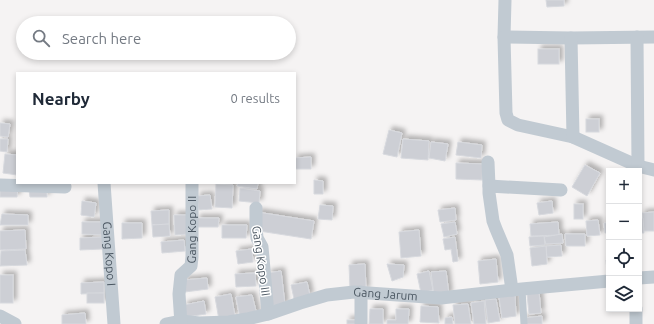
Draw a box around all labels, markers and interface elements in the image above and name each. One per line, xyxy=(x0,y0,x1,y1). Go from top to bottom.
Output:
search box xyxy=(16,16,296,60)
icon: search xyxy=(30,27,52,49)
text: Search here xyxy=(62,30,141,47)
text: Nearby xyxy=(32,89,90,108)
text: 0 results xyxy=(230,91,280,105)
map controls xyxy=(606,168,642,312)
button: + xyxy=(606,168,642,204)
street label: Gang Kopo II xyxy=(184,196,198,264)
button: − xyxy=(606,204,642,240)
street label: Gang Kopo I xyxy=(101,221,118,287)
street label: Gang Kopo III xyxy=(250,225,273,297)
button: locate xyxy=(606,240,642,276)
button: layers xyxy=(606,276,642,312)
street label: Gang Jarum xyxy=(353,285,418,302)

